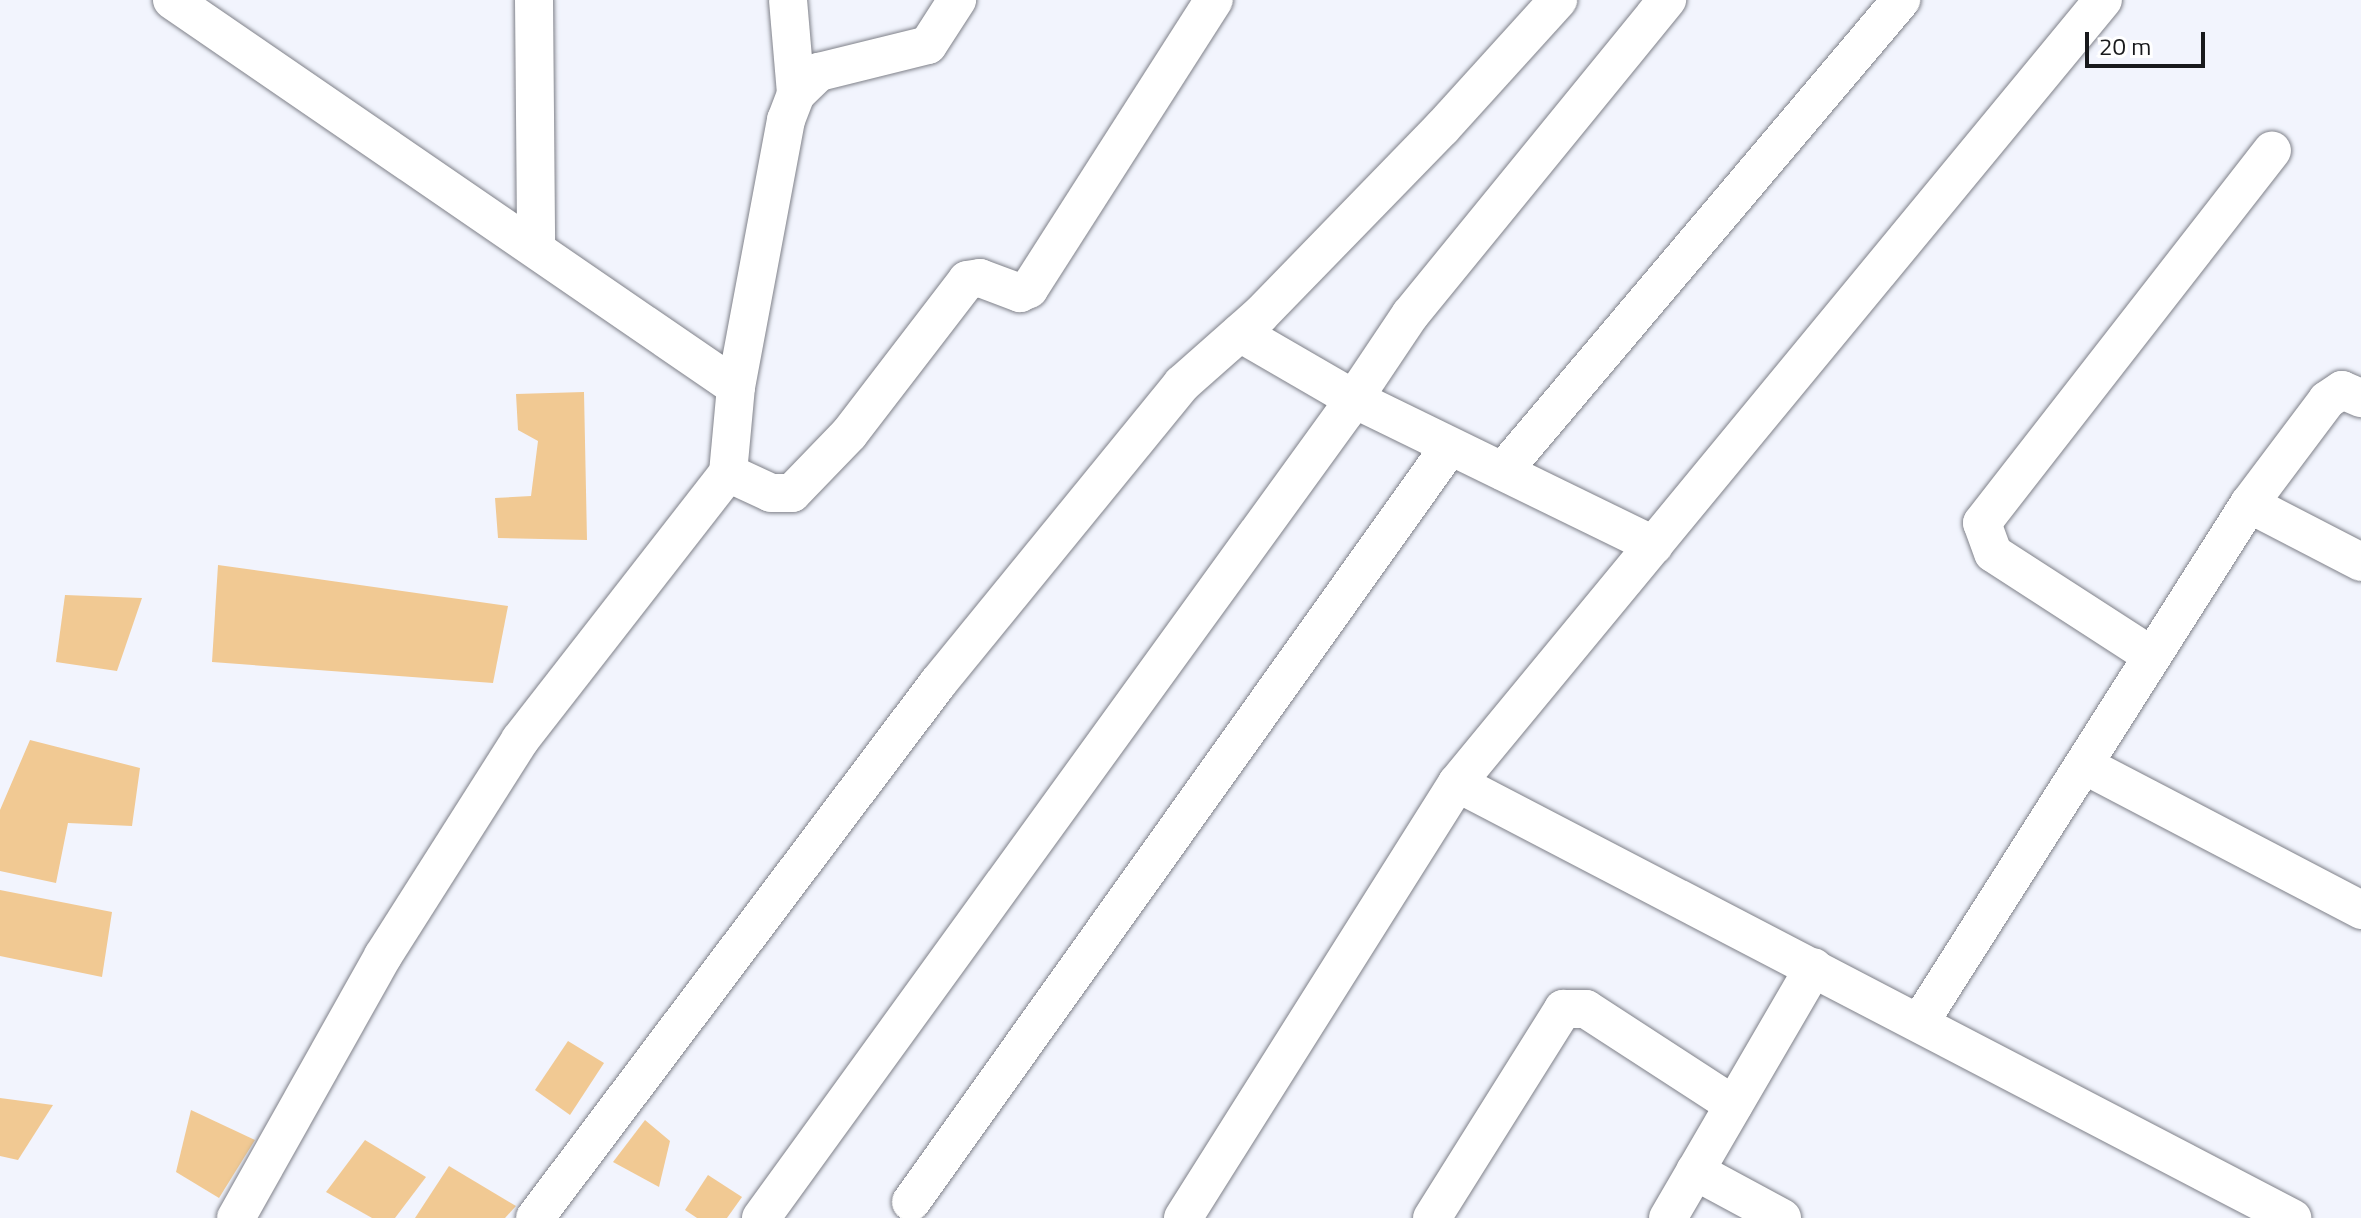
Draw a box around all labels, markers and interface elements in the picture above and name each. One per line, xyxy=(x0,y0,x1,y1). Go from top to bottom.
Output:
scale bar xyxy=(2089,16,2209,66)
text: 20 m xyxy=(2099,28,2151,64)

